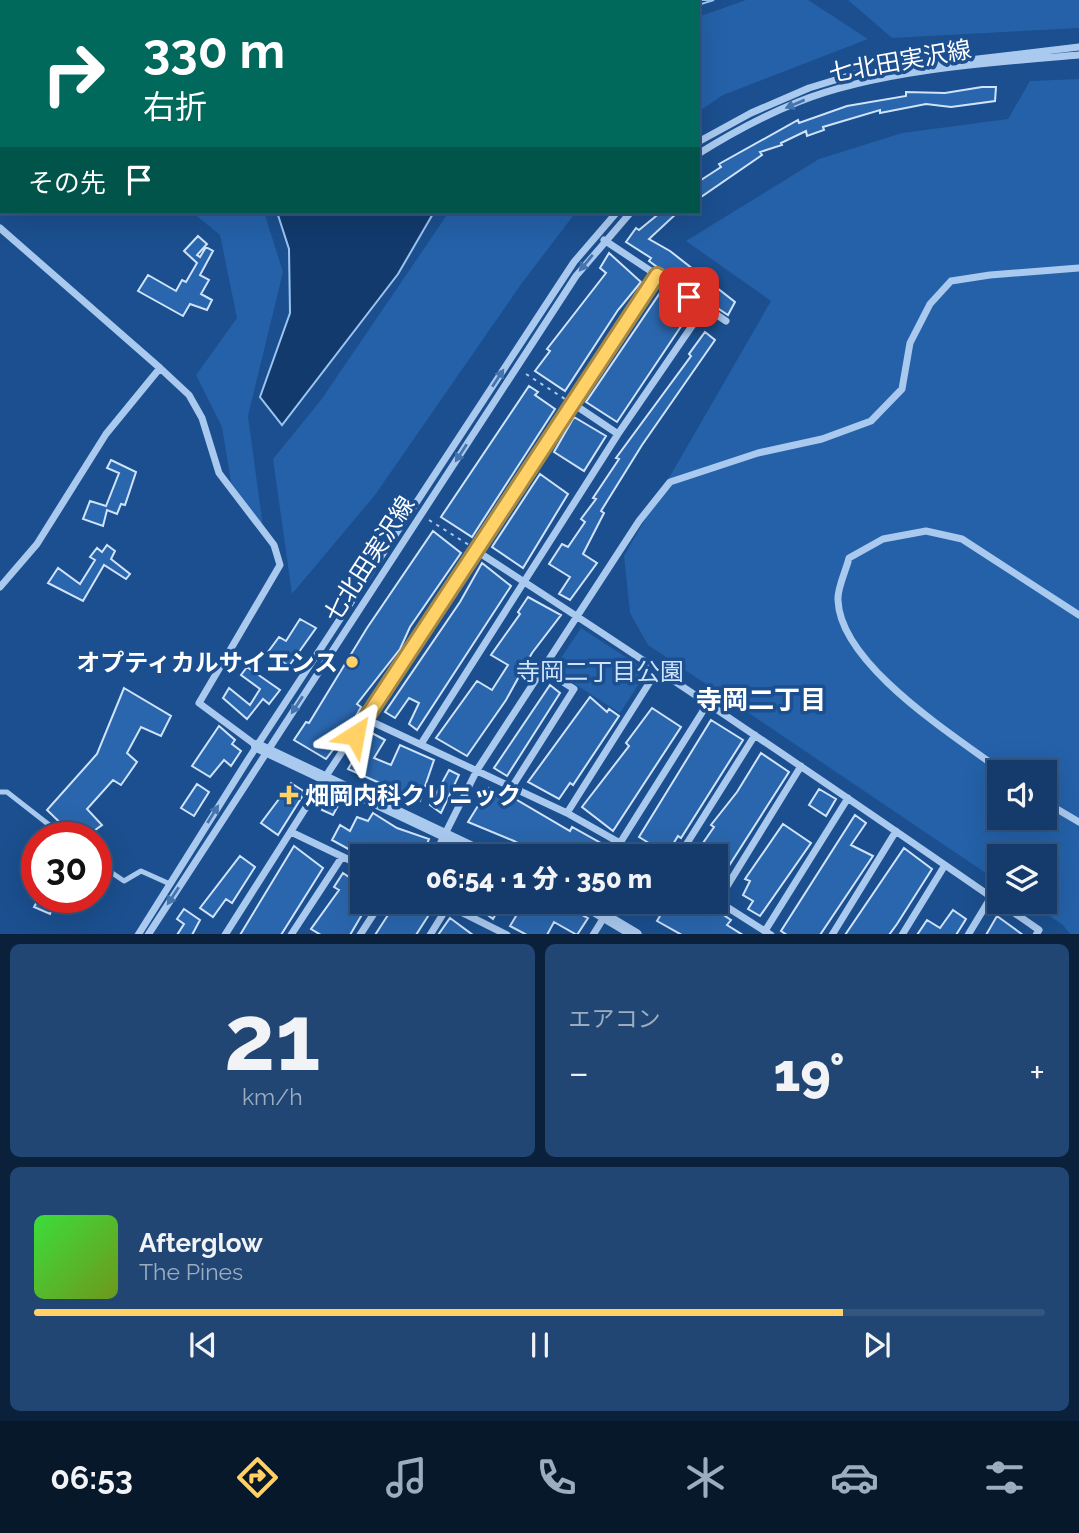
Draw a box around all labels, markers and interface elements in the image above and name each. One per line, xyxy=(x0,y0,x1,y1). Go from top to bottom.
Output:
text: 330 m xyxy=(143,22,285,79)
icon: right xyxy=(28,28,119,119)
street label: 七北田実沢線 xyxy=(827,34,973,88)
text: 右折 xyxy=(143,88,207,125)
one-way arrow xyxy=(785,98,806,109)
icon: arrive xyxy=(120,161,158,199)
text: その先 xyxy=(28,168,106,198)
one-way arrow xyxy=(579,255,594,272)
pin xyxy=(659,267,719,327)
icon: arrive xyxy=(670,278,708,316)
one-way arrow xyxy=(492,368,505,388)
one-way arrow xyxy=(454,443,467,463)
street label: 七北田実沢線 xyxy=(318,491,420,627)
place label: オプティカルサイエンス xyxy=(76,648,338,677)
marker: オプティカルサイエンス xyxy=(344,654,360,670)
park label: 寺岡二丁目公園 xyxy=(516,657,684,686)
district label: 寺岡二丁目 xyxy=(696,685,826,715)
one-way arrow xyxy=(290,696,303,715)
position arrow xyxy=(318,698,392,772)
map controls xyxy=(987,760,1057,914)
button: sound xyxy=(987,760,1057,830)
place label: 畑岡内科クリニック xyxy=(305,781,521,810)
marker: 畑岡内科クリニック xyxy=(279,785,299,805)
one-way arrow xyxy=(207,805,220,824)
speed limit sign: 30 xyxy=(21,822,112,913)
button: layers xyxy=(987,844,1057,914)
text: 06:54 · 1 分 · 350 m xyxy=(426,864,652,894)
one-way arrow xyxy=(166,886,179,906)
text: 21 xyxy=(224,984,320,1091)
text: エアコン xyxy=(569,1005,661,1032)
text: 19° xyxy=(773,1042,845,1103)
text: − xyxy=(569,1050,589,1095)
text: + xyxy=(1029,1050,1045,1095)
text: km/h xyxy=(242,1083,303,1110)
text: Afterglow xyxy=(139,1228,263,1258)
text: The Pines xyxy=(139,1258,243,1285)
icon: previous xyxy=(184,1326,222,1364)
icon: pause xyxy=(521,1326,559,1364)
icon: next xyxy=(858,1326,896,1364)
icon: directions xyxy=(233,1453,282,1502)
icon: music xyxy=(382,1453,431,1502)
icon: phone xyxy=(532,1453,581,1502)
icon: climate xyxy=(681,1453,730,1502)
icon: car xyxy=(830,1453,879,1502)
icon: filters xyxy=(980,1453,1029,1502)
text: 06:53 xyxy=(50,1459,133,1496)

